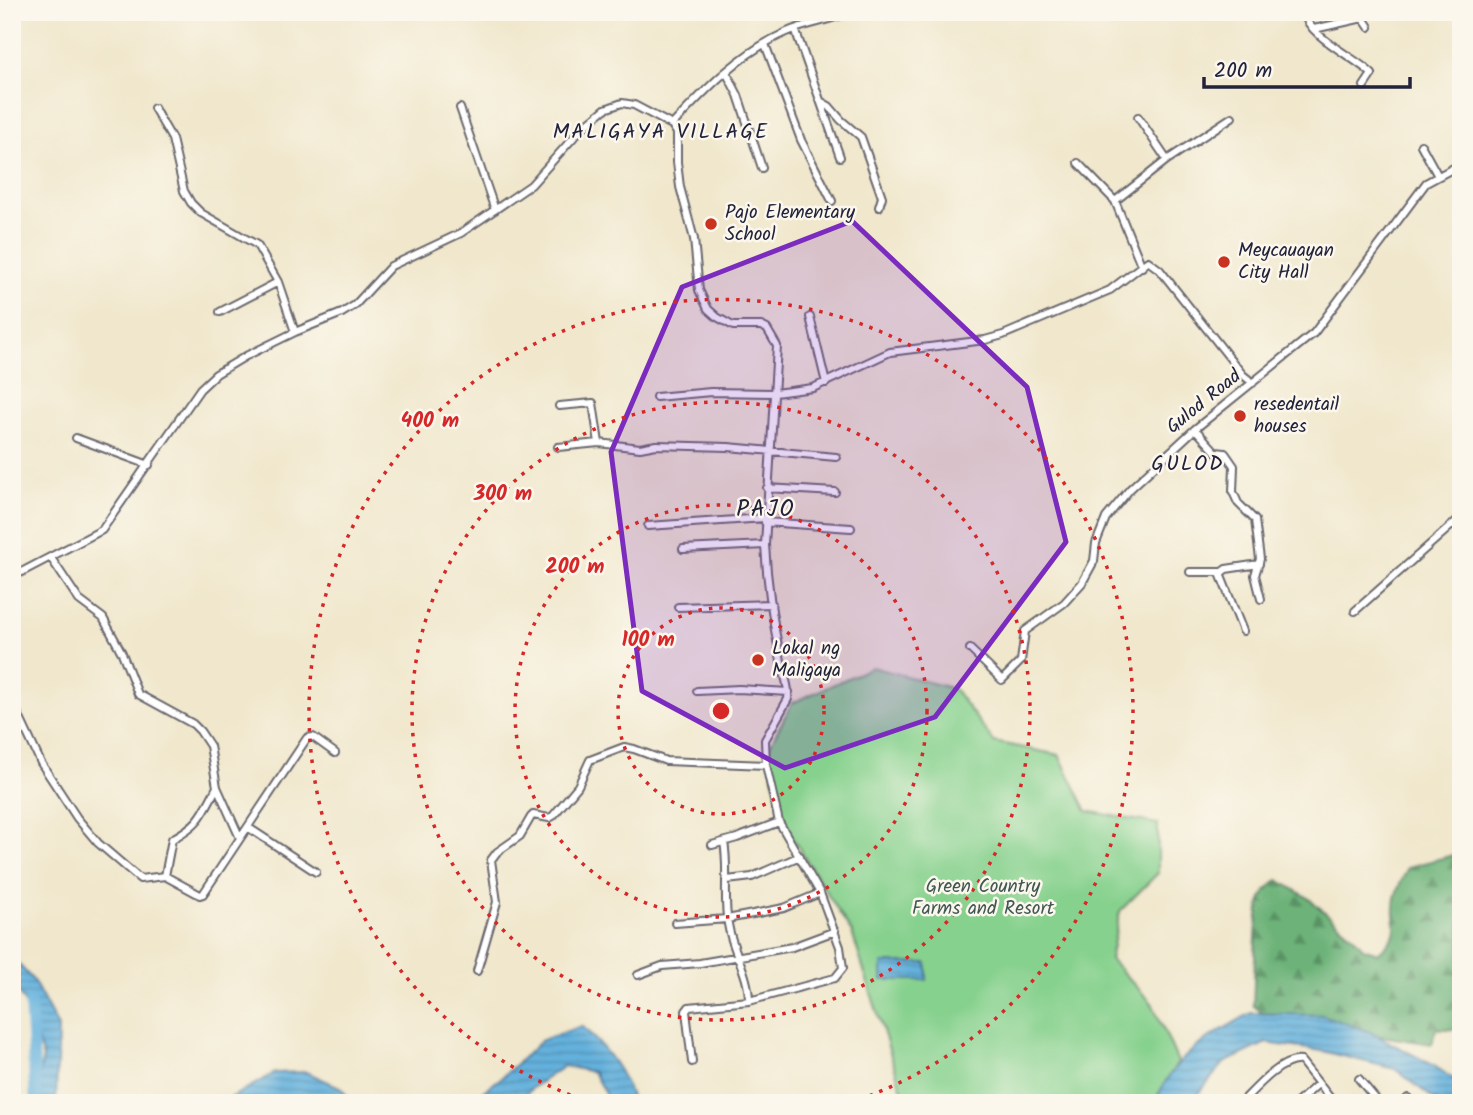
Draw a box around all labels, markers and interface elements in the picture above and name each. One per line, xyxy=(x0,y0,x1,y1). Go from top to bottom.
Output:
scale bar xyxy=(1204,46,1410,90)
text: 200 m xyxy=(1214,55,1272,88)
district label: MALIGAYA VILLAGE xyxy=(553,116,769,149)
place label: Pajo Elementary School xyxy=(725,198,856,250)
marker: Pajo Elementary School xyxy=(703,216,719,232)
place label: Meycauayan City Hall xyxy=(1238,236,1334,288)
marker: Meycauayan City Hall xyxy=(1216,254,1232,270)
street label: Gulod Road xyxy=(1160,362,1249,442)
place label: resedentail houses xyxy=(1254,390,1339,442)
text: 400 m xyxy=(401,405,459,438)
marker: resedentail houses xyxy=(1232,408,1248,424)
district label: GULOD xyxy=(1151,448,1225,481)
text: 300 m xyxy=(473,478,532,511)
district label: PAJO xyxy=(736,492,796,528)
text: 200 m xyxy=(545,551,605,584)
text: 100 m xyxy=(621,624,675,657)
place label: Lokal ng Maligaya xyxy=(772,634,841,686)
marker: Lokal ng Maligaya xyxy=(750,652,766,668)
centre of rings xyxy=(709,699,733,723)
park label: Green Country Farms and Resort xyxy=(912,872,1055,924)

